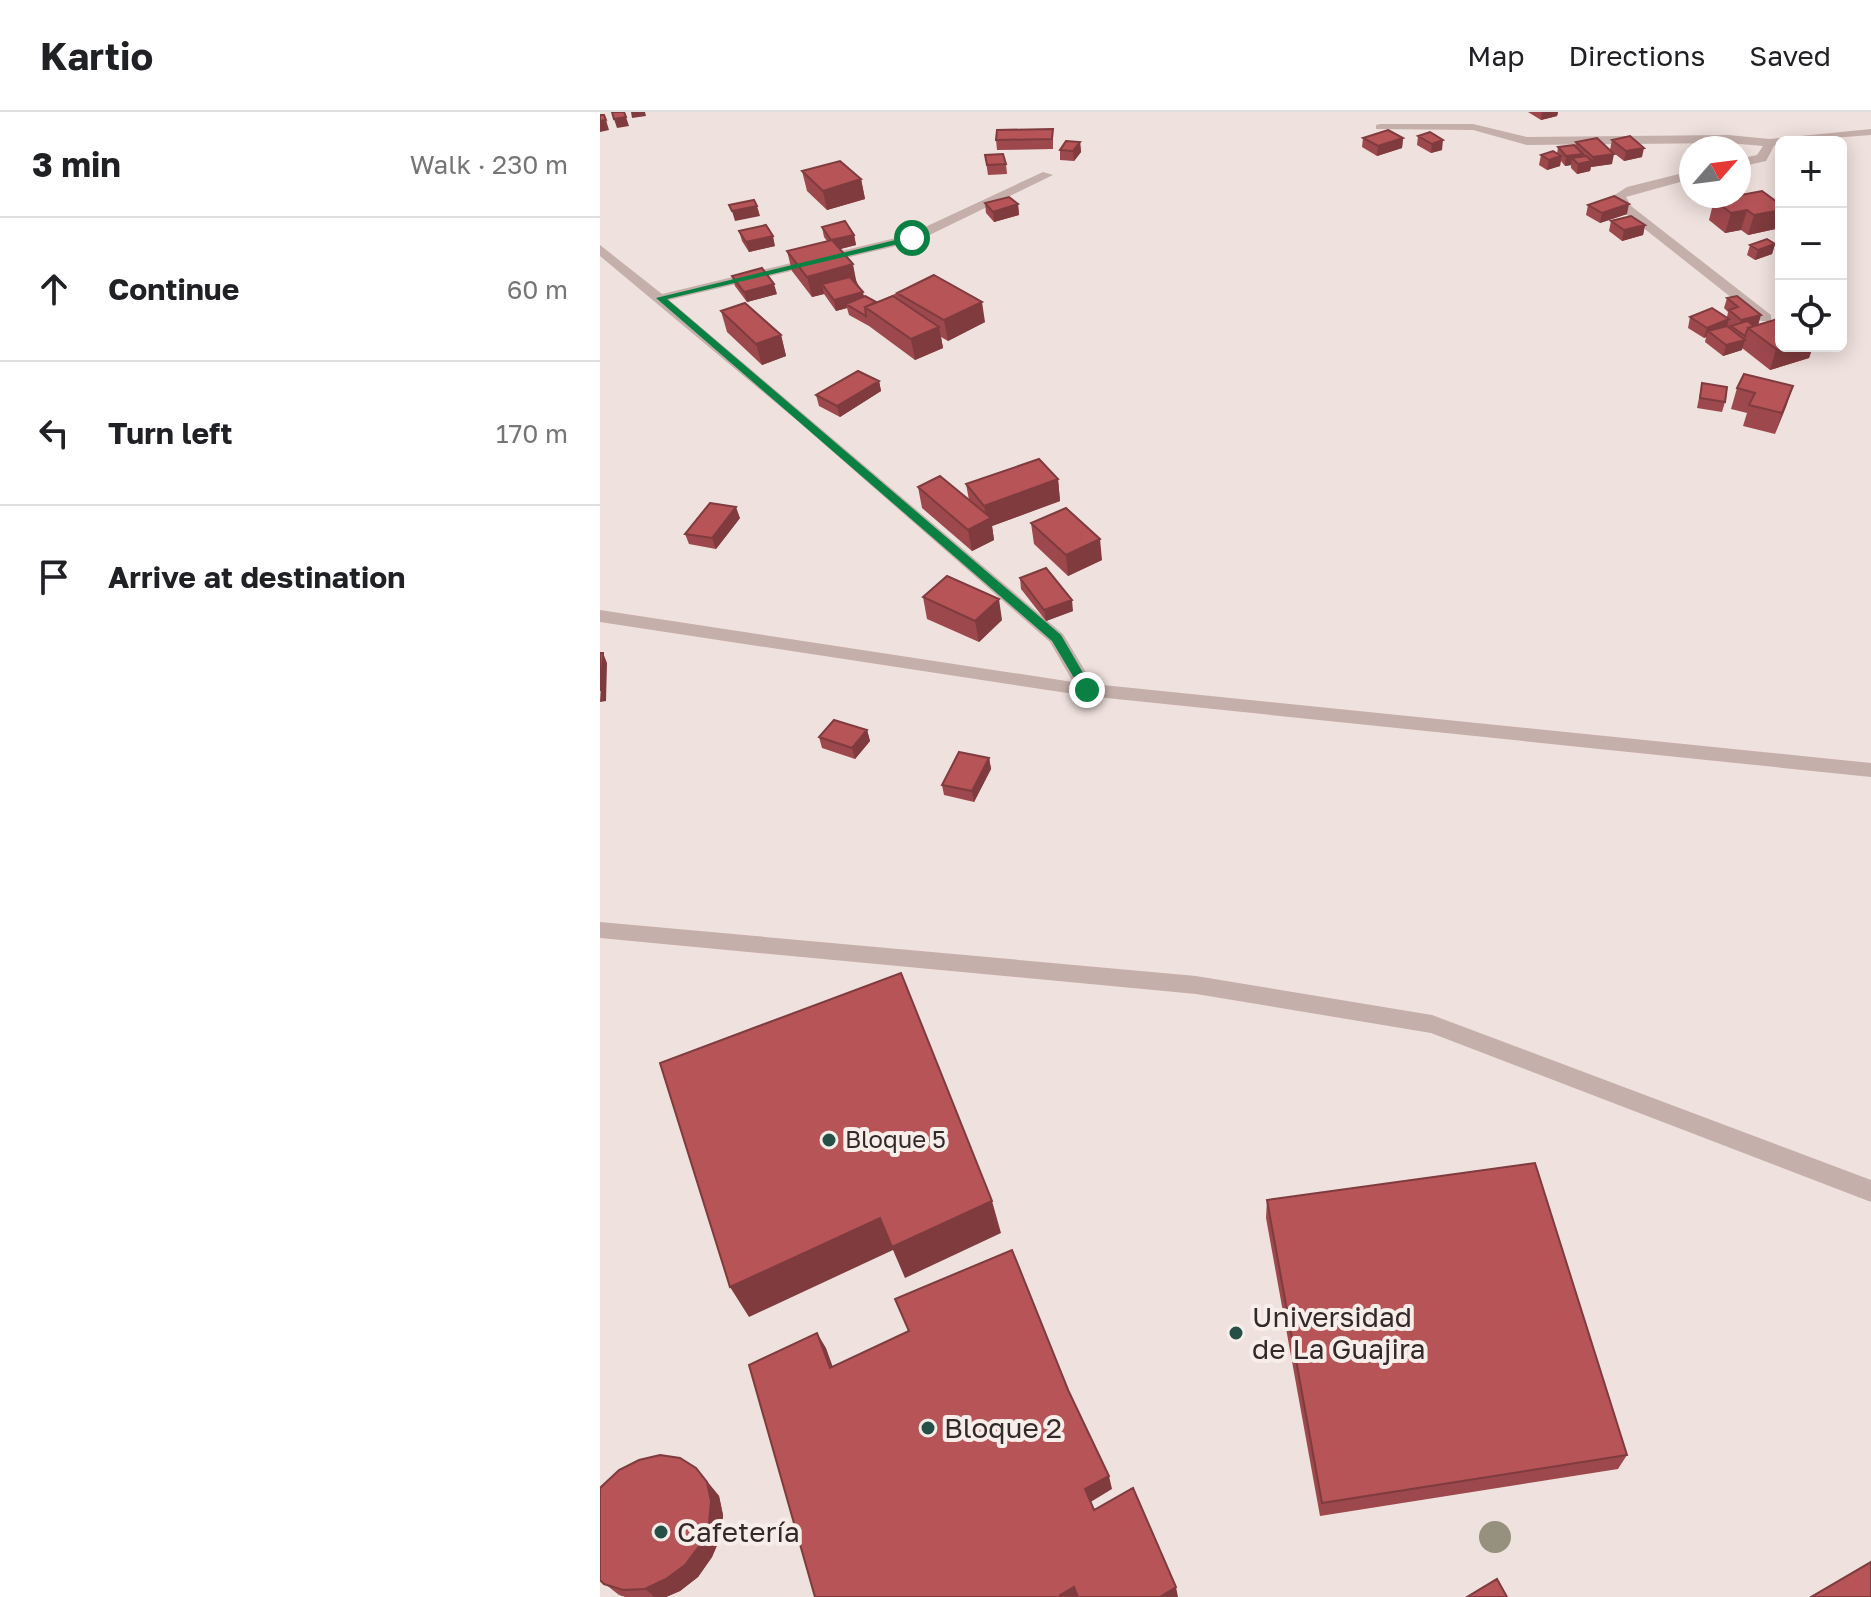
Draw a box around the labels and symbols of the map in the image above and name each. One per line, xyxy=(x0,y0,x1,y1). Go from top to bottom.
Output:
north arrow xyxy=(1679,136,1751,208)
route start xyxy=(894,220,930,256)
route end xyxy=(1069,672,1105,708)
place label: Bloque 5 xyxy=(845,1124,946,1153)
marker: Bloque 5 xyxy=(820,1131,838,1149)
place label: Universidad de La Guajira xyxy=(1252,1300,1426,1365)
marker: Universidad de La Guajira xyxy=(1227,1324,1245,1342)
place label: Bloque 2 xyxy=(944,1411,1062,1444)
marker: Bloque 2 xyxy=(919,1419,937,1437)
place label: Cafetería xyxy=(677,1515,800,1548)
marker: Cafetería xyxy=(652,1523,670,1541)

